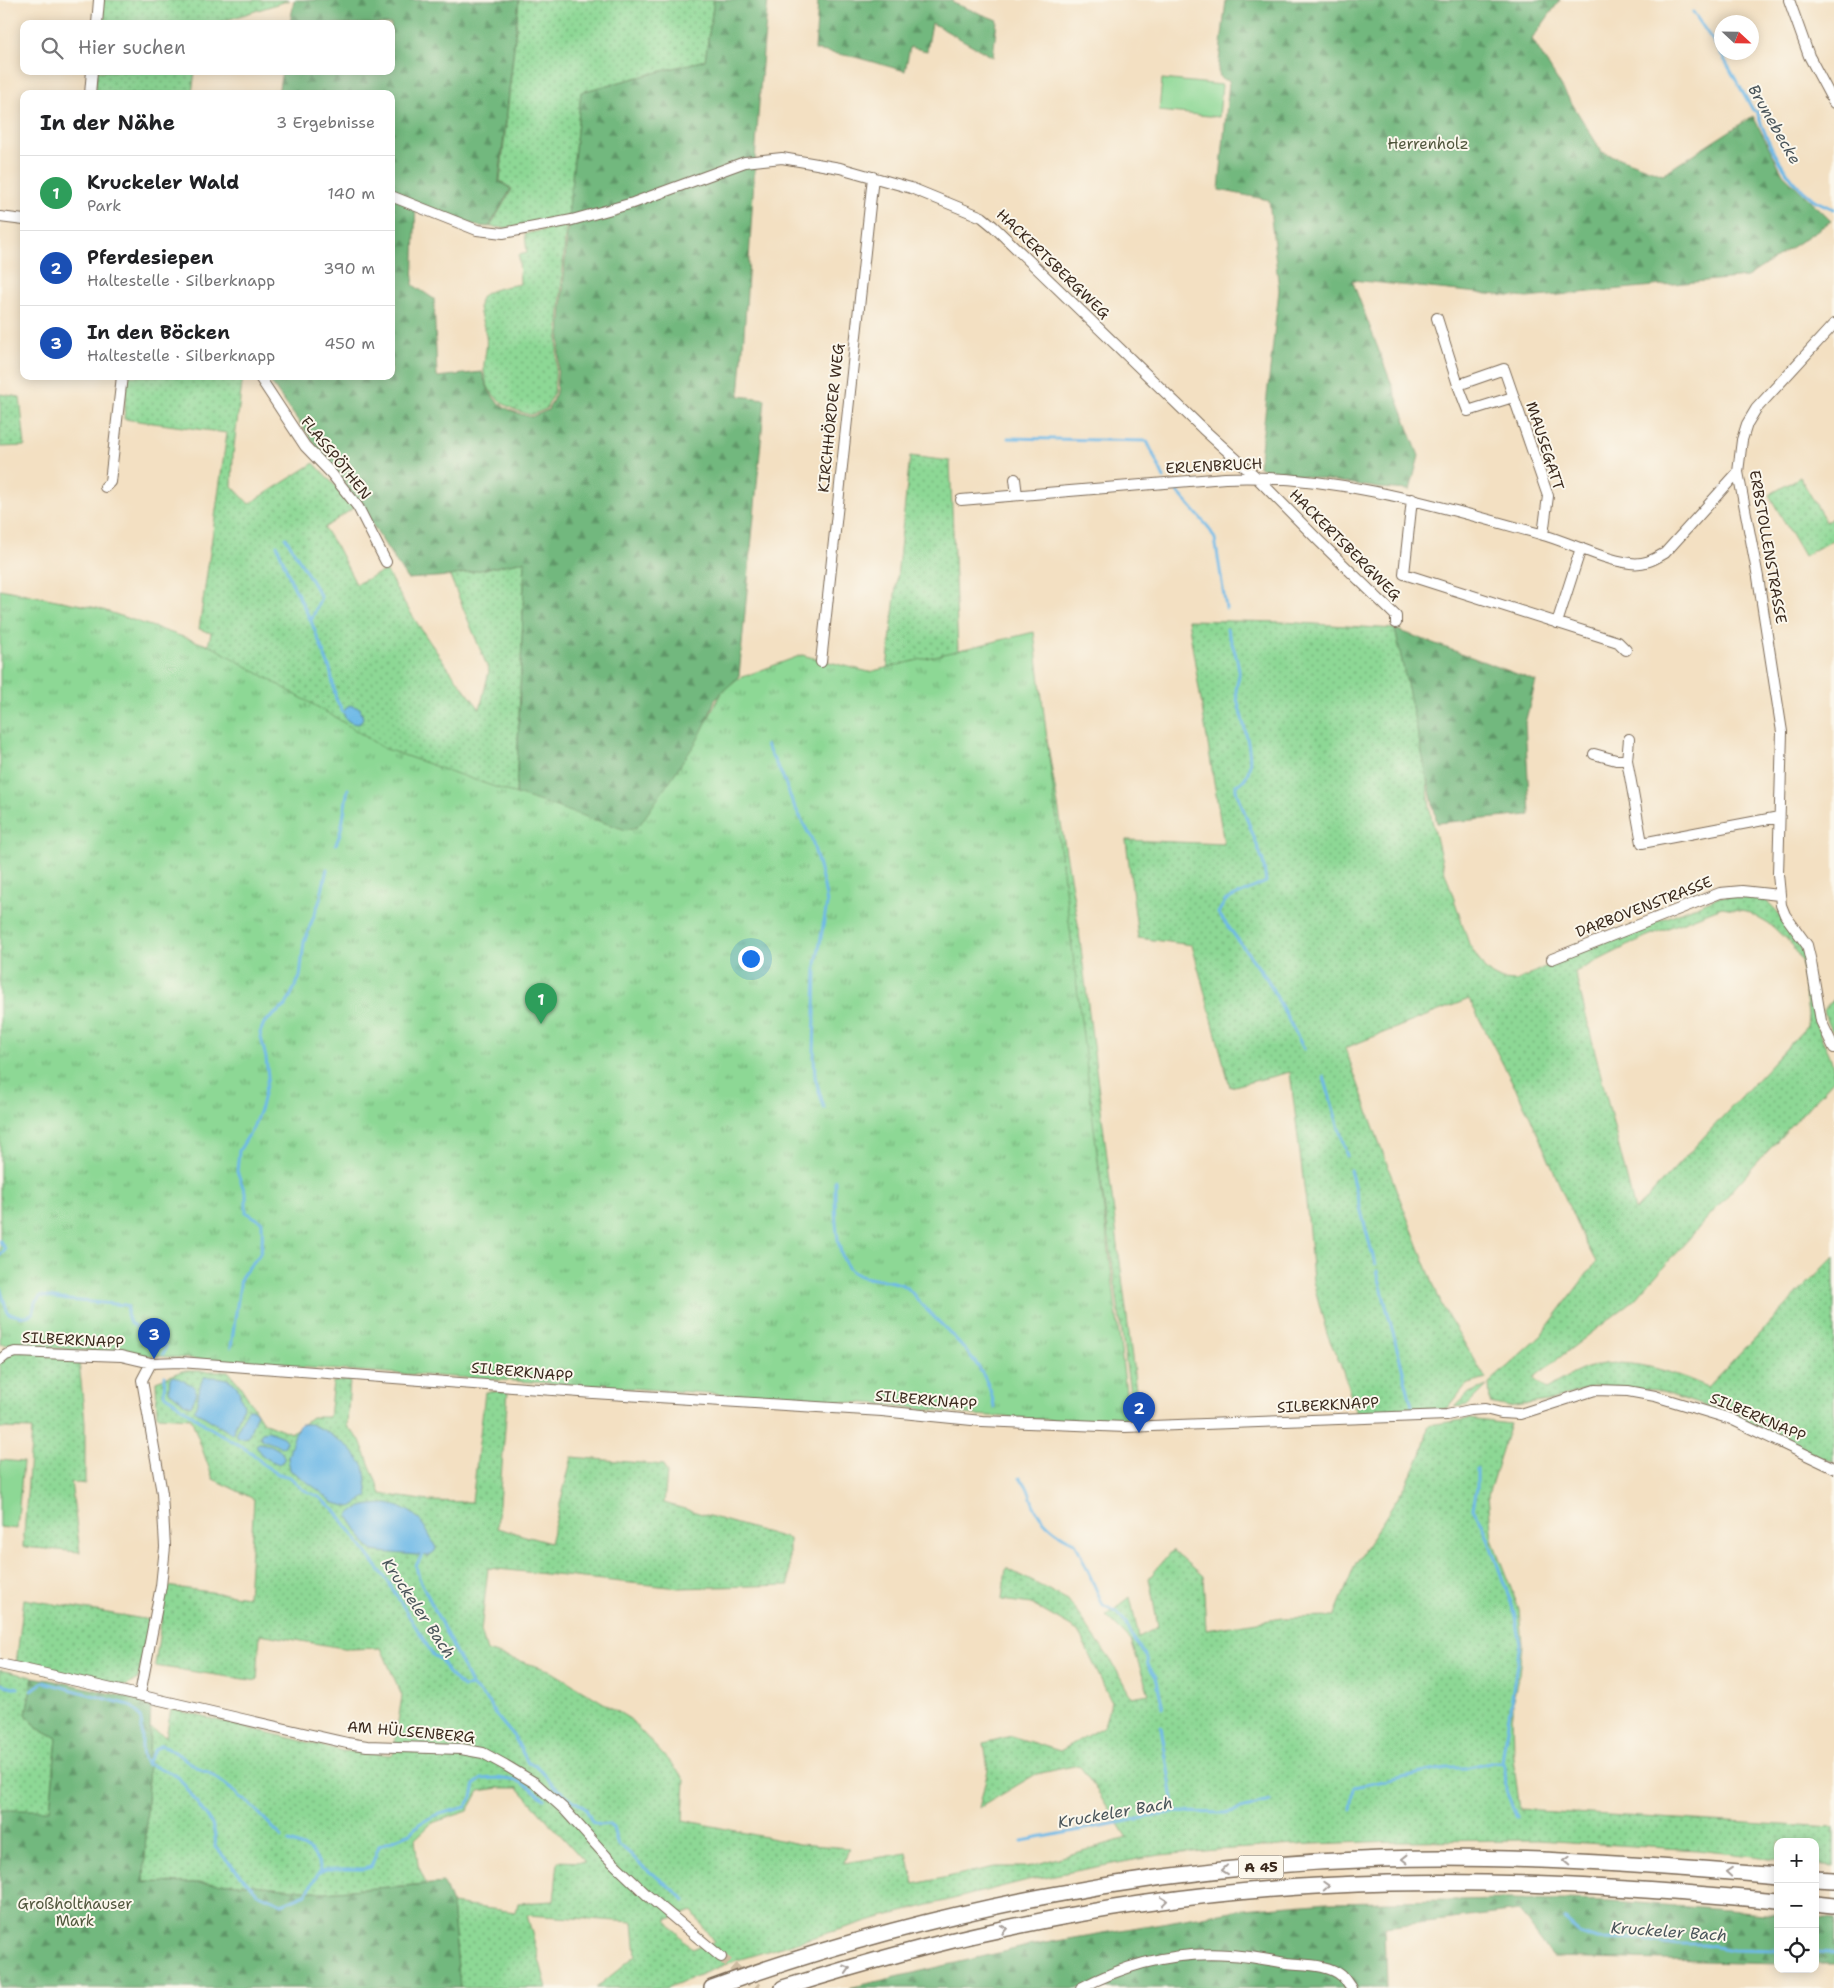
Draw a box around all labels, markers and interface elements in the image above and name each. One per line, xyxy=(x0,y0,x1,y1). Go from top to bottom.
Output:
north arrow xyxy=(1714,15,1759,60)
search box xyxy=(20,20,395,75)
icon: search xyxy=(38,34,66,62)
text: Hier suchen xyxy=(78,35,186,60)
water label: Brunebecke xyxy=(1743,80,1806,168)
text: In der Nähe xyxy=(40,109,175,137)
text: 3 Ergebnisse xyxy=(276,112,375,133)
park label: Herrenholz xyxy=(1387,134,1469,154)
text: Kruckeler Wald xyxy=(87,170,239,195)
text: 1 xyxy=(52,183,60,204)
text: 140 m xyxy=(328,183,375,204)
text: Park xyxy=(87,195,121,216)
street label: HACKERTSBERGWEG xyxy=(992,205,1114,323)
text: Pferdesiepen xyxy=(87,245,214,270)
text: 2 xyxy=(50,258,62,279)
text: 390 m xyxy=(323,258,375,279)
text: Haltestelle · Silberknapp xyxy=(87,270,275,291)
text: In den Böcken xyxy=(87,320,230,345)
text: 3 xyxy=(50,333,62,354)
text: 450 m xyxy=(324,333,375,354)
street label: KIRCHHÖRDER WEG xyxy=(813,342,849,494)
text: Haltestelle · Silberknapp xyxy=(87,345,275,366)
street label: MAUSEGATT xyxy=(1521,399,1569,493)
street label: FLASSPÖTHEN xyxy=(296,412,376,504)
street label: ERLENBRUCH xyxy=(1165,453,1263,479)
street label: ERBSTOLLENSTRASSE xyxy=(1745,469,1791,625)
street label: HACKERTSBERGWEG xyxy=(1285,485,1405,605)
street label: DARBOVENSTRASSE xyxy=(1573,872,1715,942)
your location xyxy=(738,946,764,972)
pin: 1 xyxy=(525,983,557,1024)
pin: 3 xyxy=(138,1318,170,1359)
street label: SILBERKNAPP xyxy=(22,1327,125,1353)
street label: SILBERKNAPP xyxy=(470,1358,574,1386)
street label: SILBERKNAPP xyxy=(874,1386,978,1414)
street label: SILBERKNAPP xyxy=(1707,1388,1809,1446)
pin: 2 xyxy=(1123,1392,1155,1433)
street label: SILBERKNAPP xyxy=(1277,1392,1380,1418)
water label: Kruckeler Bach xyxy=(377,1554,460,1662)
street label: AM HÜLSENBERG xyxy=(346,1716,476,1748)
water label: Kruckeler Bach xyxy=(1056,1792,1174,1833)
map controls xyxy=(1774,1838,1819,1973)
button: + xyxy=(1774,1838,1819,1883)
one-way arrow xyxy=(1400,1854,1408,1864)
road number: A 45 xyxy=(1238,1855,1284,1878)
one-way arrow xyxy=(1563,1856,1570,1866)
one-way arrow xyxy=(1221,1864,1229,1875)
one-way arrow xyxy=(1725,1866,1733,1877)
one-way arrow xyxy=(1322,1880,1330,1891)
button: − xyxy=(1774,1883,1819,1928)
park label: Großholthauser Mark xyxy=(18,1894,132,1931)
one-way arrow xyxy=(1161,1896,1169,1907)
water label: Kruckeler Bach xyxy=(1610,1917,1728,1946)
one-way arrow xyxy=(1000,1924,1009,1934)
button: locate xyxy=(1774,1928,1819,1973)
one-way arrow xyxy=(842,1964,850,1974)

